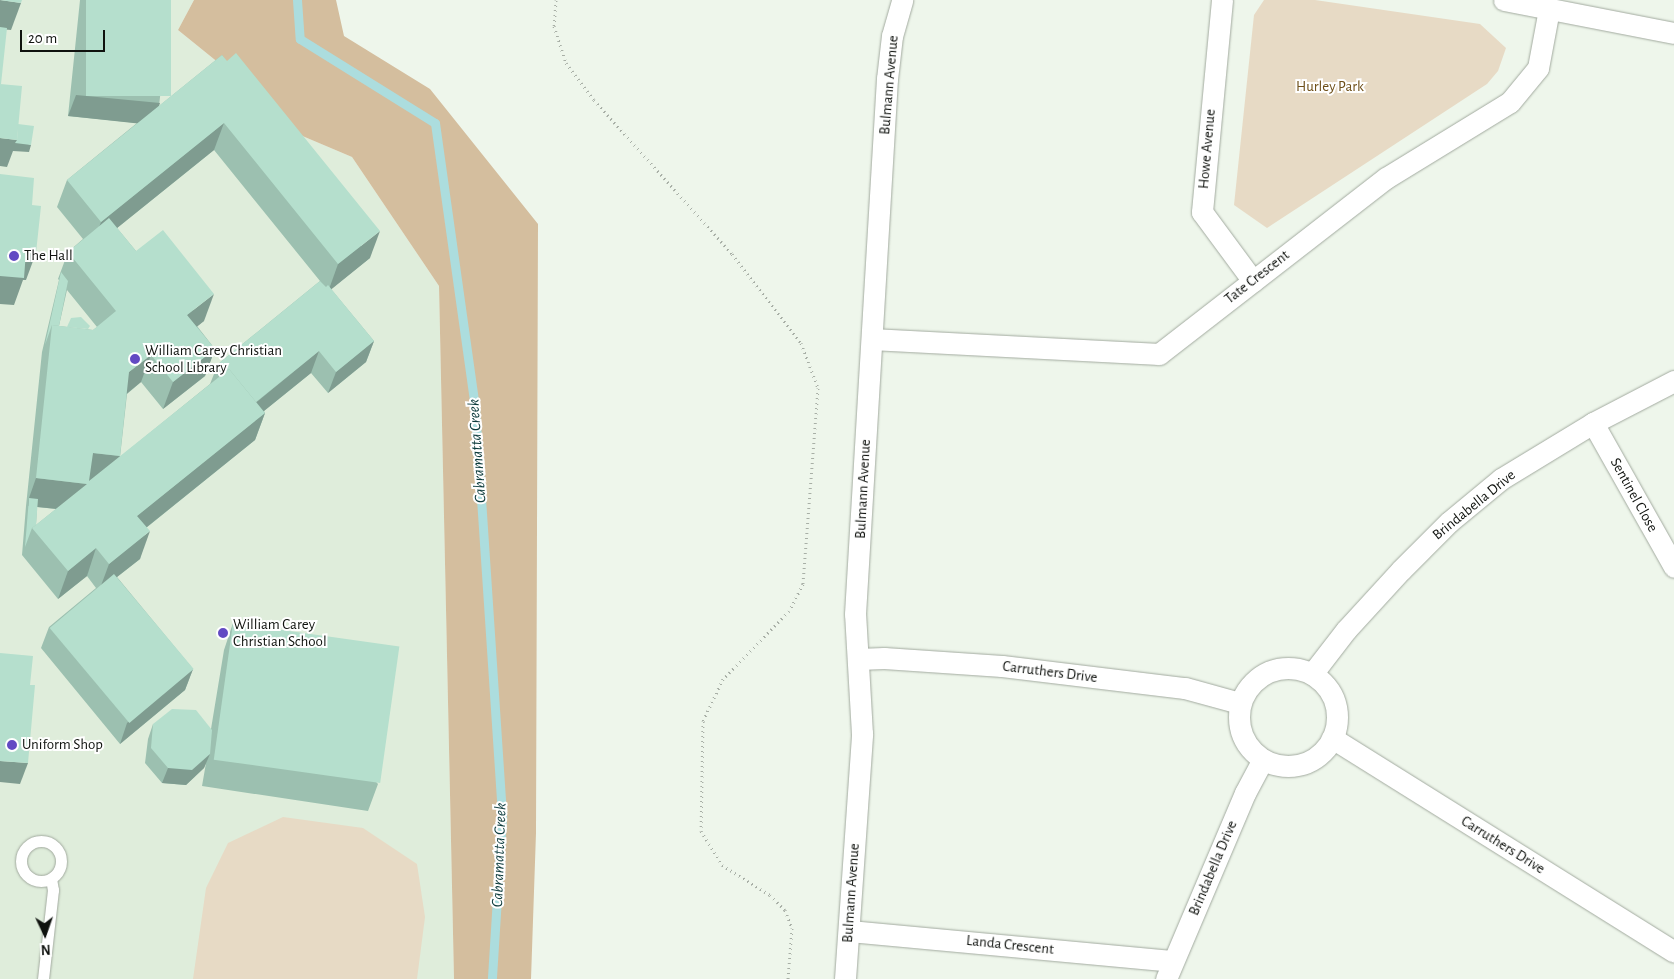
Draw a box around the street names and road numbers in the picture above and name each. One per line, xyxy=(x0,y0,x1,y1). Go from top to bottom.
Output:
street label: Bulmann Avenue xyxy=(876,35,902,135)
street label: Howe Avenue xyxy=(1195,108,1219,190)
street label: Tate Crescent xyxy=(1221,246,1293,308)
street label: Bulmann Avenue xyxy=(851,439,875,539)
street label: Sentinel Close xyxy=(1606,455,1662,535)
street label: Brindabella Drive xyxy=(1429,466,1519,544)
street label: Carruthers Drive xyxy=(1002,657,1098,687)
street label: Carruthers Drive xyxy=(1458,812,1548,878)
street label: Brindabella Drive xyxy=(1185,818,1241,918)
street label: Bulmann Avenue xyxy=(839,843,863,943)
street label: Landa Crescent xyxy=(965,931,1055,959)

